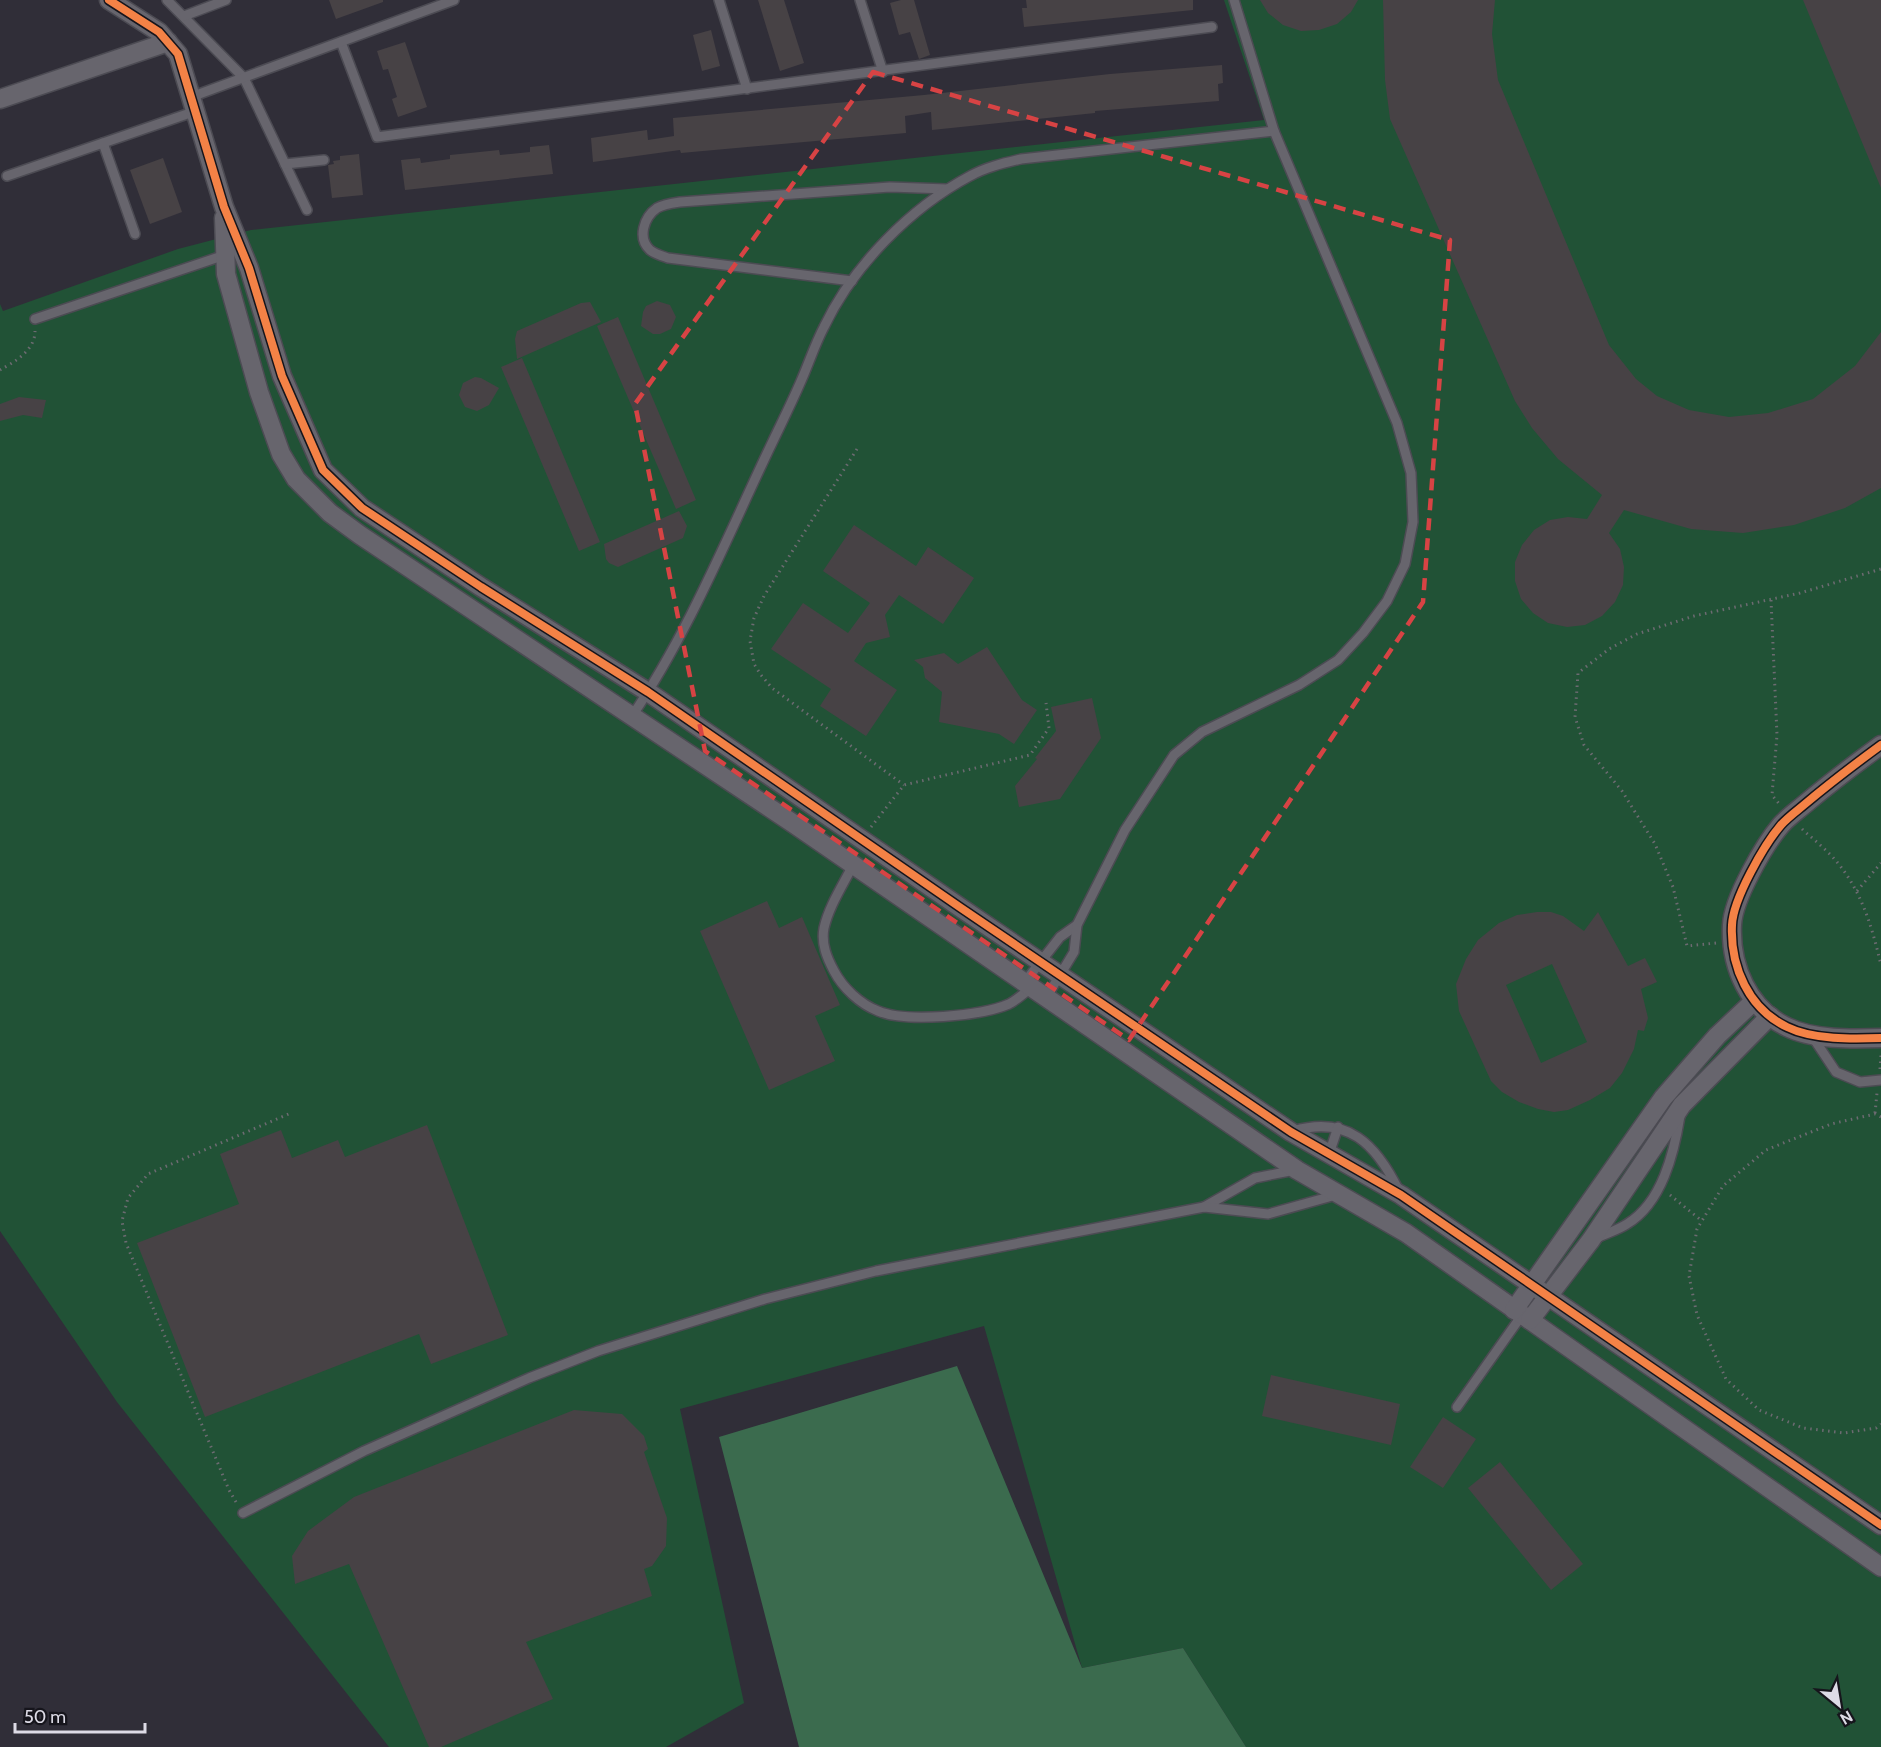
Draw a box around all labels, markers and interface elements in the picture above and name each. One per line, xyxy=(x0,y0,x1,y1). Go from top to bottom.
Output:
north arrow xyxy=(1809,1675,1869,1735)
scale bar xyxy=(15,1696,146,1734)
text: 50 m xyxy=(24,1706,66,1728)
text: N xyxy=(1837,1707,1856,1729)

